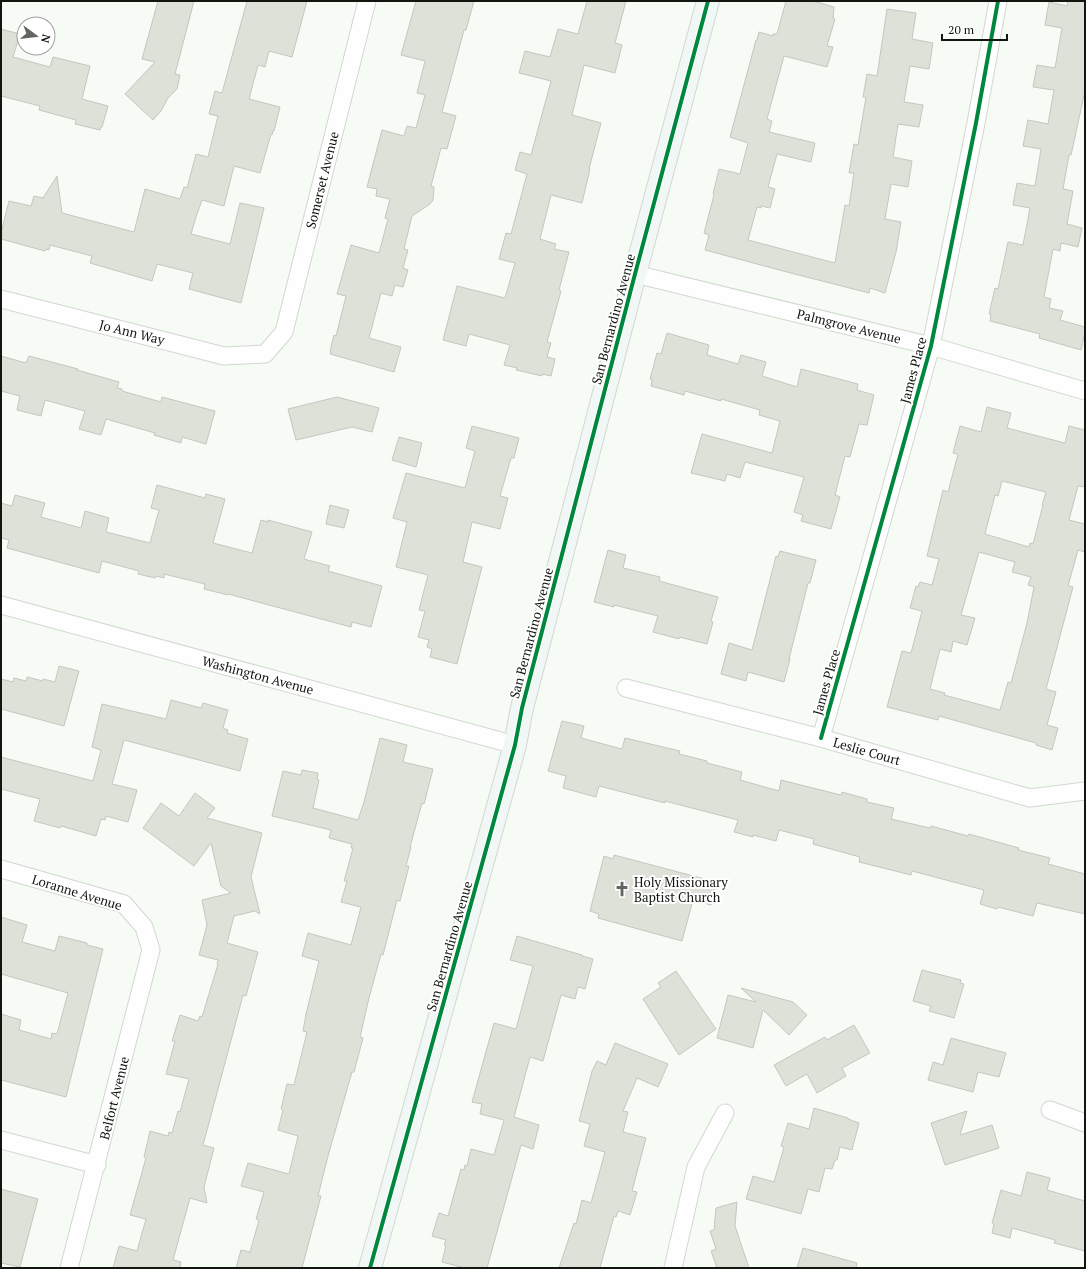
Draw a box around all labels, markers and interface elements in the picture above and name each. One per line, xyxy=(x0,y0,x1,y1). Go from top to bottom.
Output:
north arrow xyxy=(16,16,56,56)
scale bar xyxy=(942,16,1007,42)
text: 20 m xyxy=(948,22,975,37)
text: N xyxy=(38,33,54,45)
street label: Somerset Avenue xyxy=(301,130,343,230)
street label: San Bernardino Avenue xyxy=(587,252,639,386)
street label: Palmgrove Avenue xyxy=(795,304,903,348)
street label: Jo Ann Way xyxy=(98,315,167,349)
street label: James Place xyxy=(895,335,931,405)
street label: San Bernardino Avenue xyxy=(505,566,557,700)
street label: James Place xyxy=(808,647,844,717)
street label: Washington Avenue xyxy=(200,651,316,699)
street label: Leslie Court xyxy=(831,733,903,769)
street label: Loranne Avenue xyxy=(30,870,124,914)
place label: Holy Missionary Baptist Church xyxy=(634,873,728,906)
street label: San Bernardino Avenue xyxy=(422,879,476,1013)
church icon: Holy Missionary Baptist Church xyxy=(613,880,631,898)
street label: Belfort Avenue xyxy=(95,1055,133,1141)

